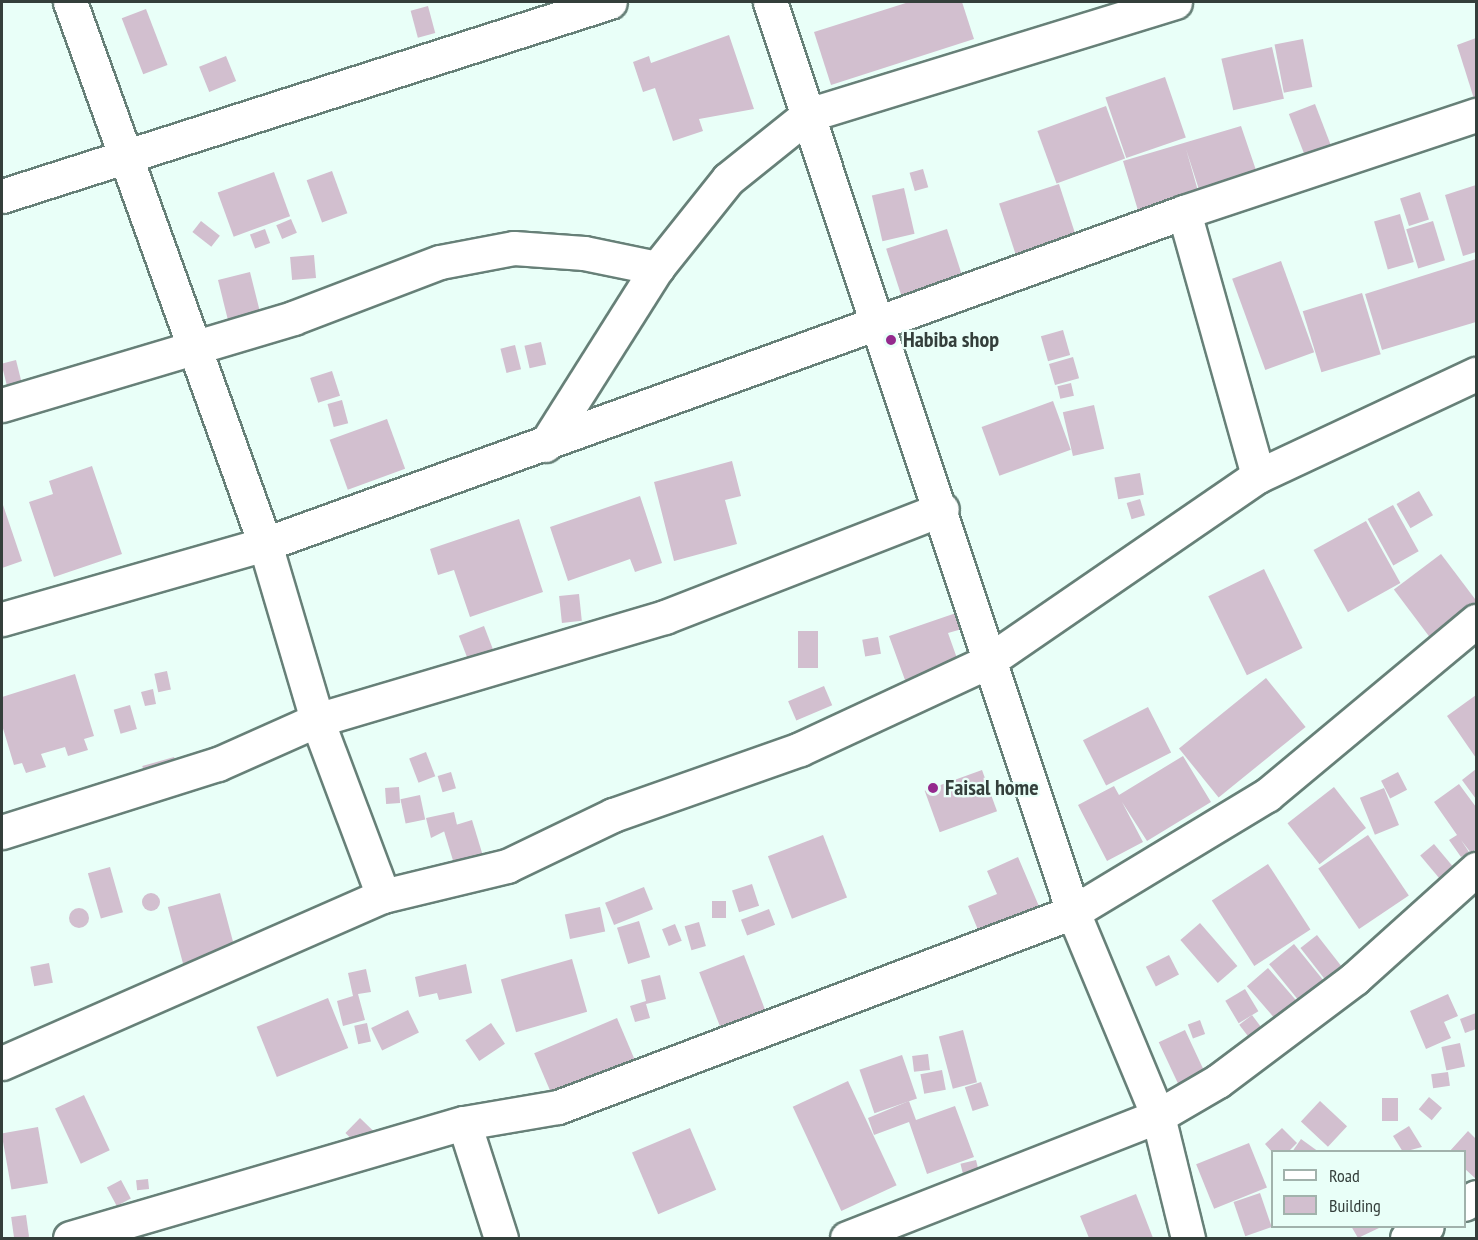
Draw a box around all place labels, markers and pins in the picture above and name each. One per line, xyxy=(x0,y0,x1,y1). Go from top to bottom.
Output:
place label: Habiba shop xyxy=(903,327,999,353)
marker: Habiba shop xyxy=(884,333,898,347)
place label: Faisal home xyxy=(945,775,1039,801)
marker: Faisal home xyxy=(926,781,940,795)

